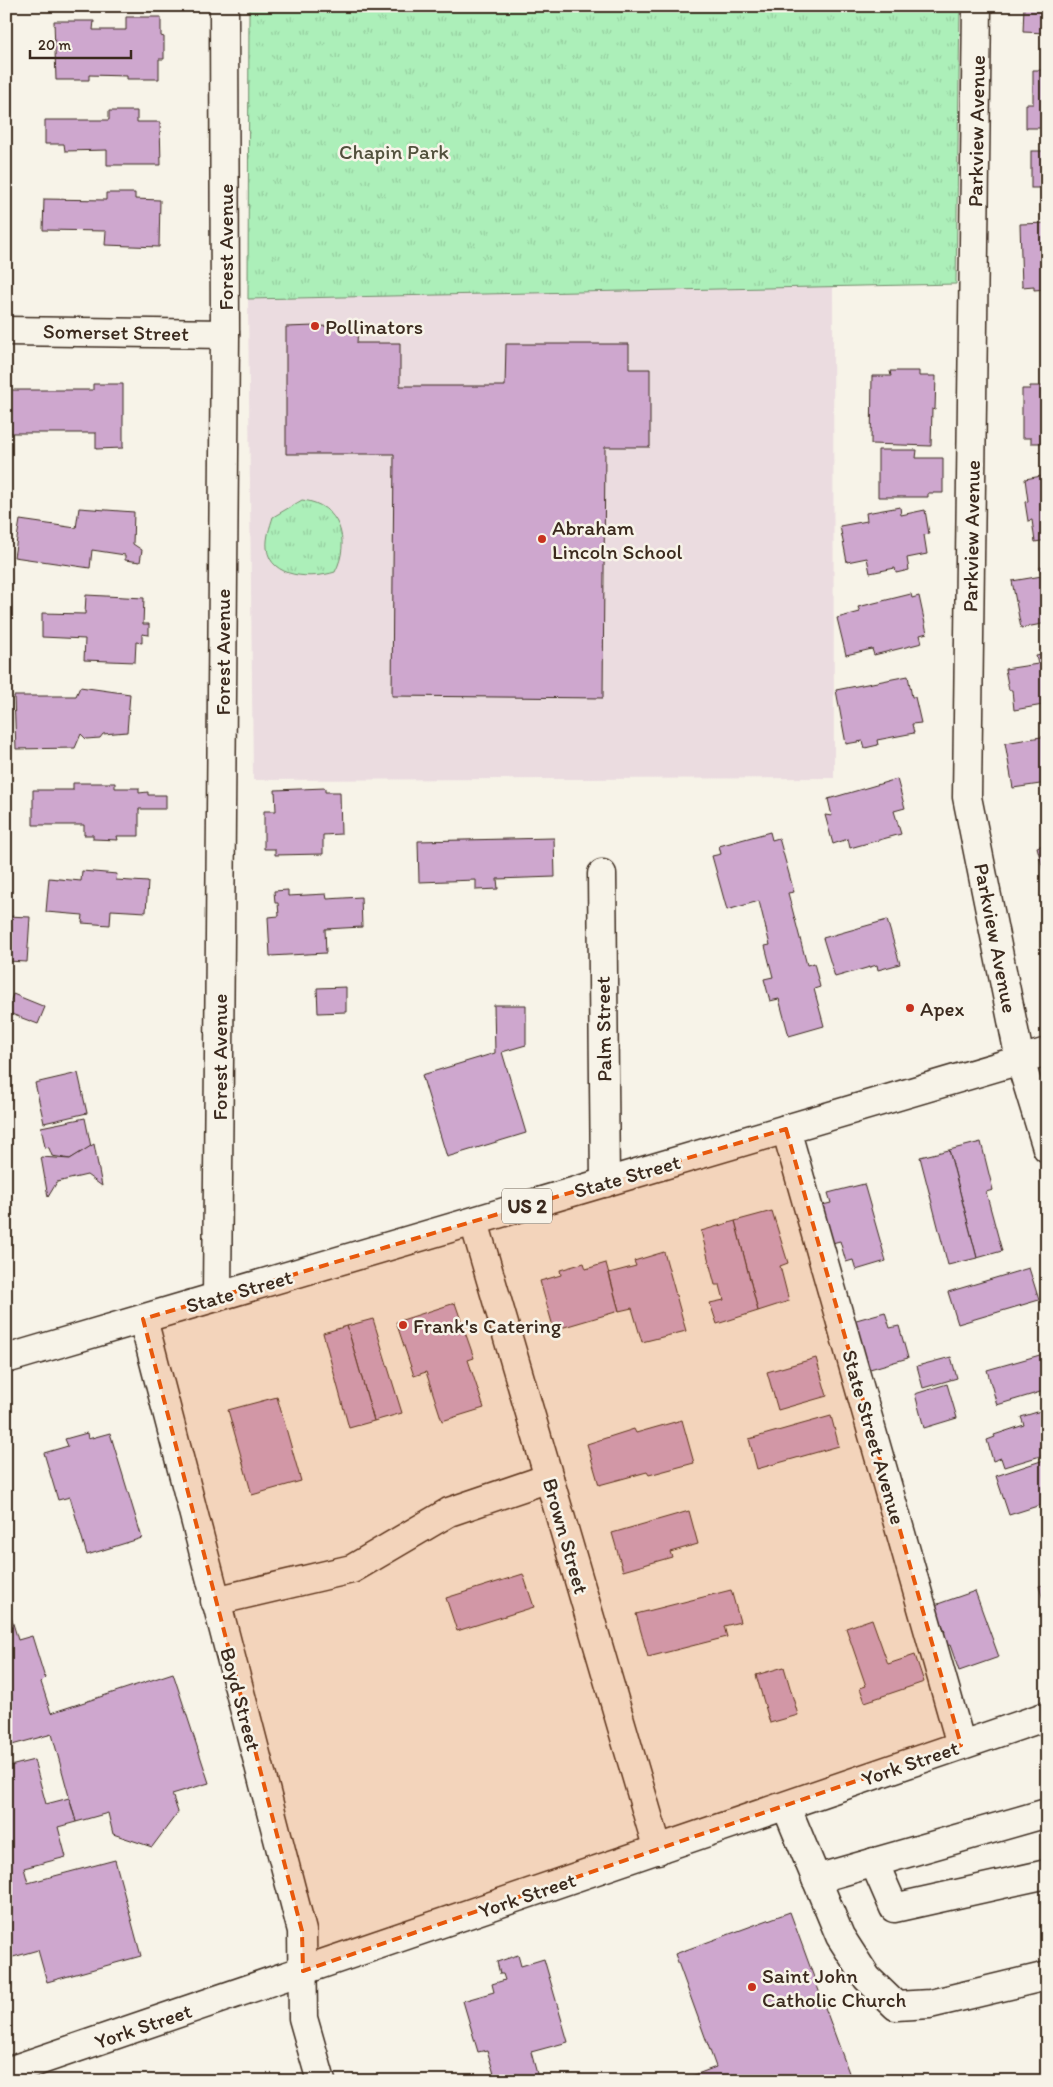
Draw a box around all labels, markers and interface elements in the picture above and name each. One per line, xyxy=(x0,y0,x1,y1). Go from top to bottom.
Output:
scale bar xyxy=(30,28,131,60)
text: 20 m xyxy=(38,36,72,54)
street label: Parkview Avenue xyxy=(962,55,990,207)
park label: Chapin Park xyxy=(339,139,449,164)
street label: Forest Avenue xyxy=(213,184,238,310)
place label: Pollinators xyxy=(325,314,423,339)
street label: Somerset Street xyxy=(43,318,189,346)
marker: Pollinators xyxy=(309,320,321,332)
street label: Parkview Avenue xyxy=(957,460,985,612)
place label: Abraham Lincoln School xyxy=(552,515,683,564)
marker: Abraham Lincoln School xyxy=(536,533,548,545)
street label: Forest Avenue xyxy=(210,589,235,715)
street label: Parkview Avenue xyxy=(969,861,1023,1015)
street label: Palm Street xyxy=(590,976,616,1082)
street label: Forest Avenue xyxy=(207,994,232,1120)
place label: Apex xyxy=(920,996,965,1021)
marker: Apex xyxy=(904,1002,916,1014)
street label: State Street xyxy=(571,1149,683,1203)
road number: US 2 xyxy=(502,1188,552,1224)
street label: State Street xyxy=(183,1264,295,1318)
place label: Frank's Catering xyxy=(413,1313,562,1338)
marker: Frank's Catering xyxy=(397,1319,409,1331)
street label: State Street Avenue xyxy=(837,1347,911,1527)
street label: Brown Street xyxy=(538,1475,594,1597)
street label: Boyd Street xyxy=(215,1645,267,1754)
street label: York Street xyxy=(858,1735,962,1791)
street label: York Street xyxy=(475,1867,579,1923)
place label: Saint John Catholic Church xyxy=(762,1963,907,2012)
marker: Saint John Catholic Church xyxy=(746,1981,758,1993)
street label: York Street xyxy=(91,1998,195,2054)

